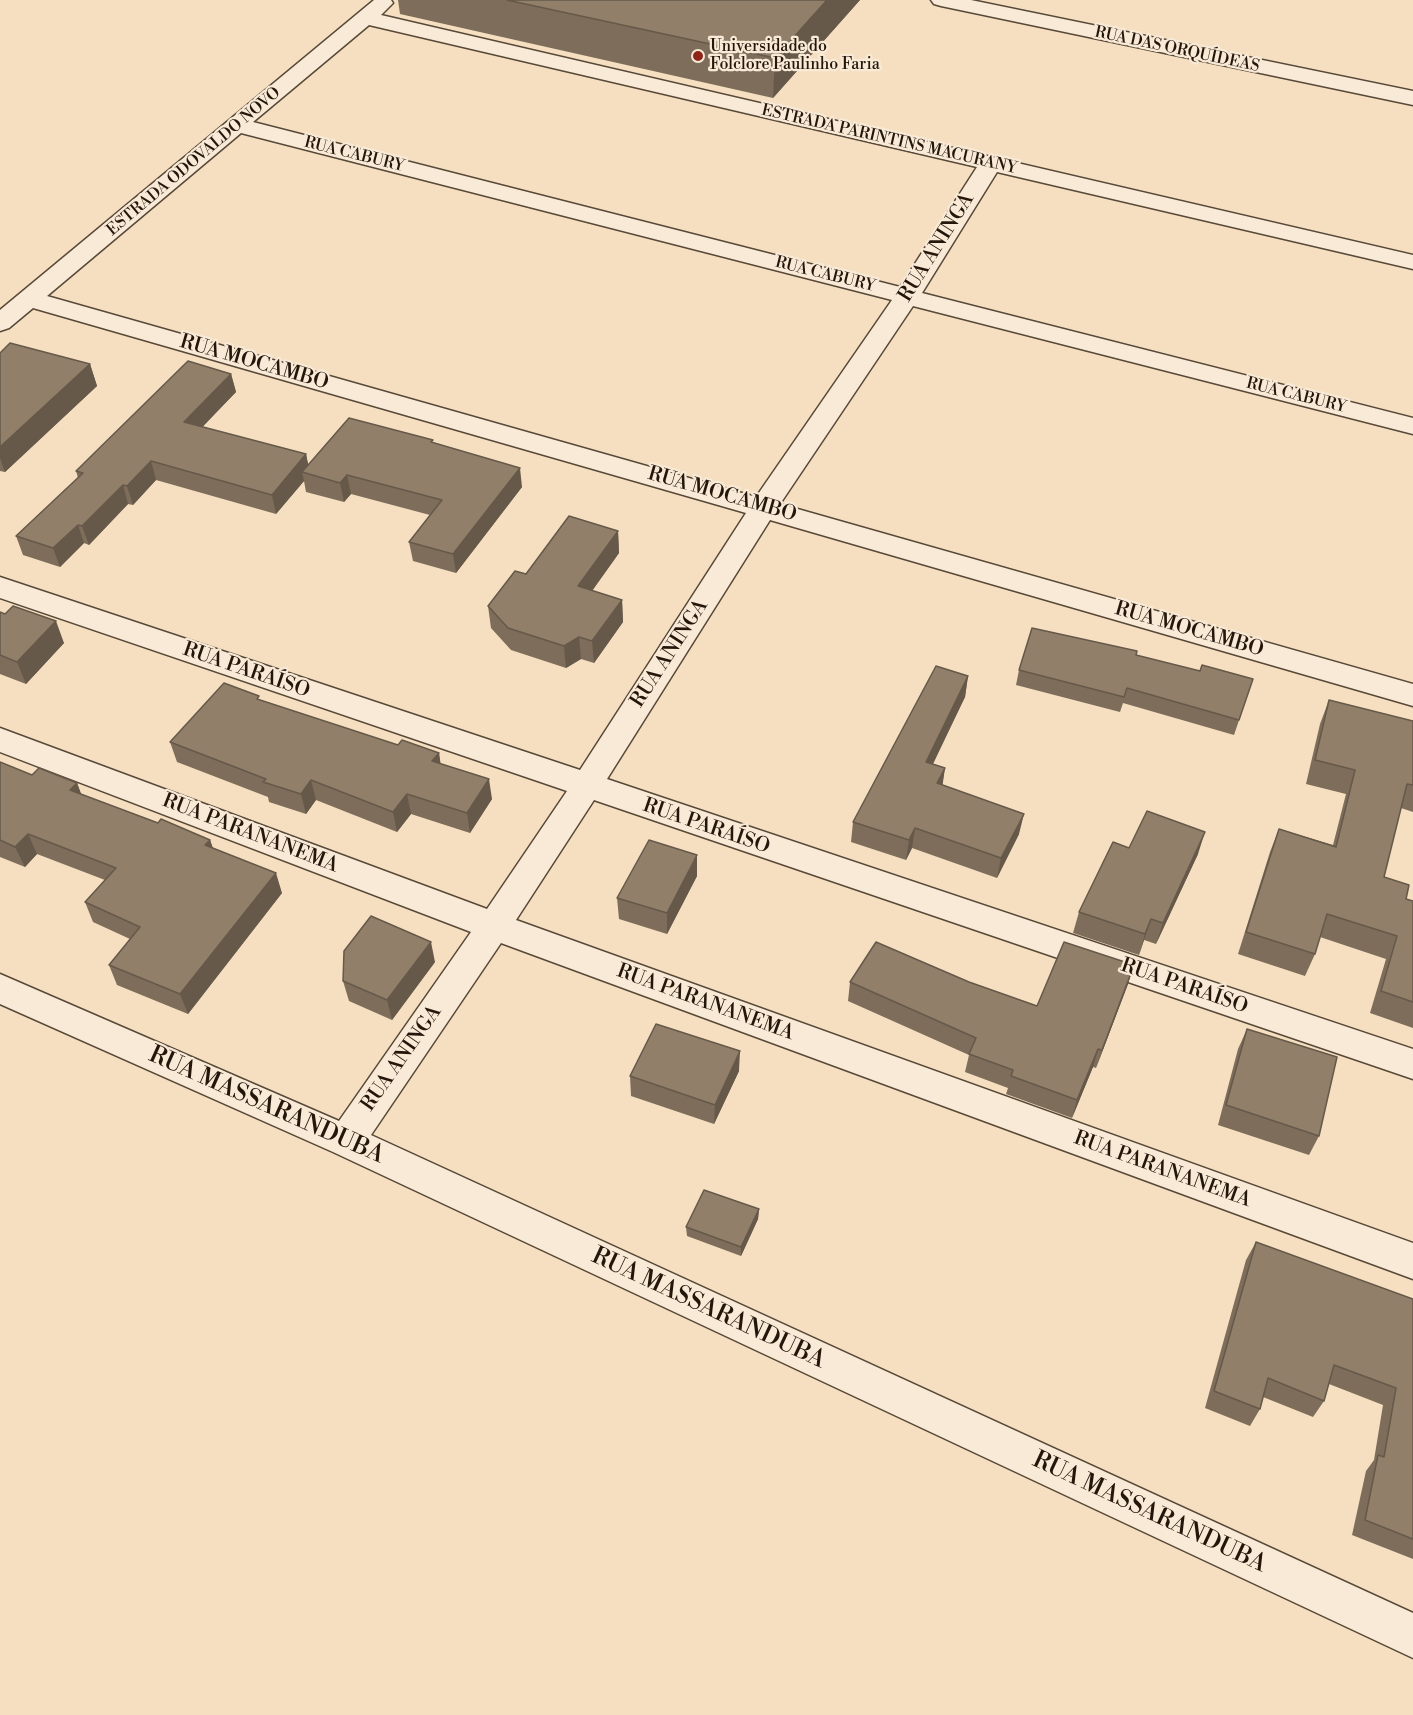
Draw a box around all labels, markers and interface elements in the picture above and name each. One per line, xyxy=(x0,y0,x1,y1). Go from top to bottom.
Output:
street label: RUA DAS ORQUÍDEAS xyxy=(1093,23,1261,77)
place label: Universidade do Folclore Paulinho Faria xyxy=(710,37,880,75)
marker: Universidade do Folclore Paulinho Faria xyxy=(691,49,705,63)
street label: ESTRADA ODOVALDO NOVO xyxy=(103,84,285,240)
street label: ESTRADA PARINTINS MACURANY xyxy=(759,101,1019,179)
street label: RUA CABURY xyxy=(302,133,406,177)
street label: RUA ANINGA xyxy=(894,189,980,307)
street label: RUA CABURY xyxy=(773,253,877,297)
street label: RUA MOCAMBO xyxy=(177,330,331,396)
street label: RUA CABURY xyxy=(1244,374,1348,418)
street label: RUA MOCAMBO xyxy=(645,462,799,528)
street label: RUA ANINGA xyxy=(626,596,714,712)
street label: RUA MOCAMBO xyxy=(1112,597,1266,663)
street label: RUA PARAÍSO xyxy=(179,638,313,704)
street label: RUA PARANANEMA xyxy=(159,789,341,879)
street label: RUA PARAÍSO xyxy=(639,794,773,860)
street label: RUA PARAÍSO xyxy=(1117,954,1251,1020)
street label: RUA PARANANEMA xyxy=(613,960,797,1046)
street label: RUA ANINGA xyxy=(357,1001,447,1117)
street label: RUA MASSARANDUBA xyxy=(144,1041,388,1171)
street label: RUA PARANANEMA xyxy=(1070,1127,1254,1213)
street label: RUA MASSARANDUBA xyxy=(587,1242,829,1376)
street label: RUA MASSARANDUBA xyxy=(1028,1446,1270,1580)

